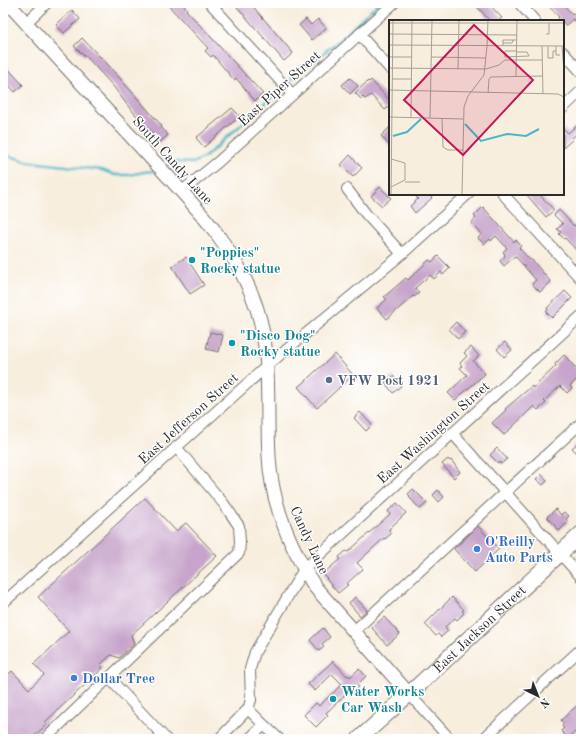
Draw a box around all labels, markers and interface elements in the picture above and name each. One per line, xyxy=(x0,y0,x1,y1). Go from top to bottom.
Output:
inset map xyxy=(389,20,564,195)
street label: East Piper Street xyxy=(236,48,324,129)
street label: South Candy Lane xyxy=(129,114,215,207)
place label: "Poppies" Rocky statue xyxy=(200,246,281,276)
marker: "Poppies" Rocky statue xyxy=(187,255,197,265)
place label: "Disco Dog" Rocky statue xyxy=(240,329,321,359)
marker: "Disco Dog" Rocky statue xyxy=(227,338,237,348)
street label: East Jefferson Street xyxy=(136,370,241,467)
place label: VFW Post 1921 xyxy=(337,374,440,388)
marker: VFW Post 1921 xyxy=(324,375,334,385)
street label: East Washington Street xyxy=(375,379,492,487)
street label: Candy Lane xyxy=(287,504,331,576)
place label: O'Reilly Auto Parts xyxy=(485,535,553,565)
marker: O'Reilly Auto Parts xyxy=(472,544,482,554)
street label: East Jackson Street xyxy=(431,583,529,676)
place label: Dollar Tree xyxy=(82,672,155,686)
marker: Dollar Tree xyxy=(69,673,79,683)
north arrow xyxy=(518,676,558,716)
place label: Water Works Car Wash xyxy=(341,685,424,715)
marker: Water Works Car Wash xyxy=(328,694,338,704)
text: N xyxy=(537,695,551,710)

